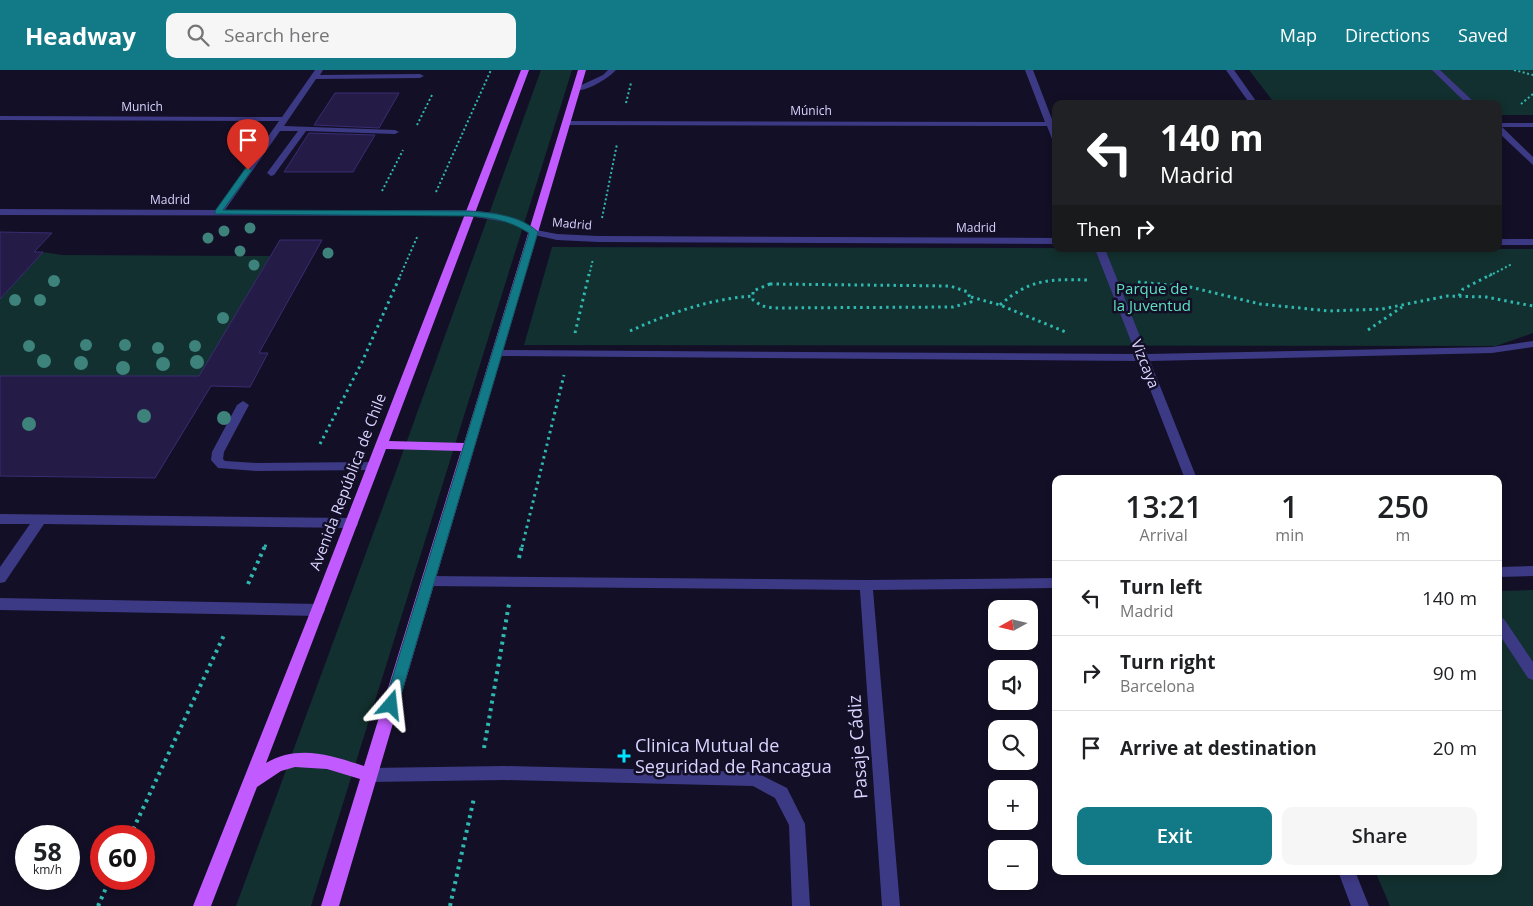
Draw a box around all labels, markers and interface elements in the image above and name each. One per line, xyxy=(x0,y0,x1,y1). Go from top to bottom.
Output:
search box xyxy=(166,13,516,58)
text: Headway xyxy=(25,19,136,52)
icon: search xyxy=(184,21,212,49)
text: Search here xyxy=(224,22,330,48)
text: Map xyxy=(1280,23,1317,47)
text: Directions xyxy=(1345,23,1430,47)
text: Saved xyxy=(1458,23,1508,47)
street label: Munich xyxy=(121,98,163,115)
street label: Múnich xyxy=(790,102,832,119)
text: 140 m xyxy=(1160,114,1264,161)
pin xyxy=(227,119,269,170)
icon: left xyxy=(1077,120,1142,185)
icon: arrive xyxy=(234,126,262,154)
text: Madrid xyxy=(1160,159,1233,189)
street label: Madrid xyxy=(150,191,190,208)
street label: Madrid xyxy=(551,213,593,234)
icon: right xyxy=(1131,215,1159,243)
text: Then xyxy=(1077,216,1121,242)
street label: Madrid xyxy=(956,219,996,236)
park label: Parque de la Juventud xyxy=(1113,278,1191,315)
street label: Vizcaya xyxy=(1127,336,1165,391)
street label: Avenida República de Chile xyxy=(304,390,390,573)
text: 13:21 xyxy=(1125,486,1202,527)
text: 1 xyxy=(1281,486,1298,527)
text: 250 xyxy=(1377,486,1429,527)
text: Arrival xyxy=(1140,524,1188,546)
text: min xyxy=(1275,524,1304,546)
text: m xyxy=(1396,524,1410,546)
text: Turn left xyxy=(1120,574,1202,600)
icon: left xyxy=(1077,584,1105,612)
text: 140 m xyxy=(1422,585,1477,611)
north arrow xyxy=(988,600,1038,650)
map controls xyxy=(988,600,1038,890)
text: Madrid xyxy=(1120,600,1173,622)
text: Turn right xyxy=(1120,649,1215,675)
icon: right xyxy=(1077,659,1105,687)
button: sound xyxy=(988,660,1038,710)
text: 90 m xyxy=(1433,660,1477,686)
text: Barcelona xyxy=(1120,675,1195,697)
position arrow xyxy=(364,678,416,730)
street label: Pasaje Cádiz xyxy=(841,694,873,800)
button: search xyxy=(988,720,1038,770)
place label: Clinica Mutual de Seguridad de Rancagua xyxy=(635,733,832,778)
icon: arrive xyxy=(1077,734,1105,762)
text: Arrive at destination xyxy=(1120,735,1317,761)
text: 20 m xyxy=(1433,735,1477,761)
marker: Clinica Mutual de Seguridad de Rancagua xyxy=(617,749,631,763)
button: + xyxy=(988,780,1038,830)
button: Exit xyxy=(1077,807,1272,865)
button: Share xyxy=(1282,807,1477,865)
speed limit sign: 60 xyxy=(90,825,155,890)
text: 58 xyxy=(33,834,62,868)
button: − xyxy=(988,840,1038,890)
text: km/h xyxy=(33,861,62,878)

